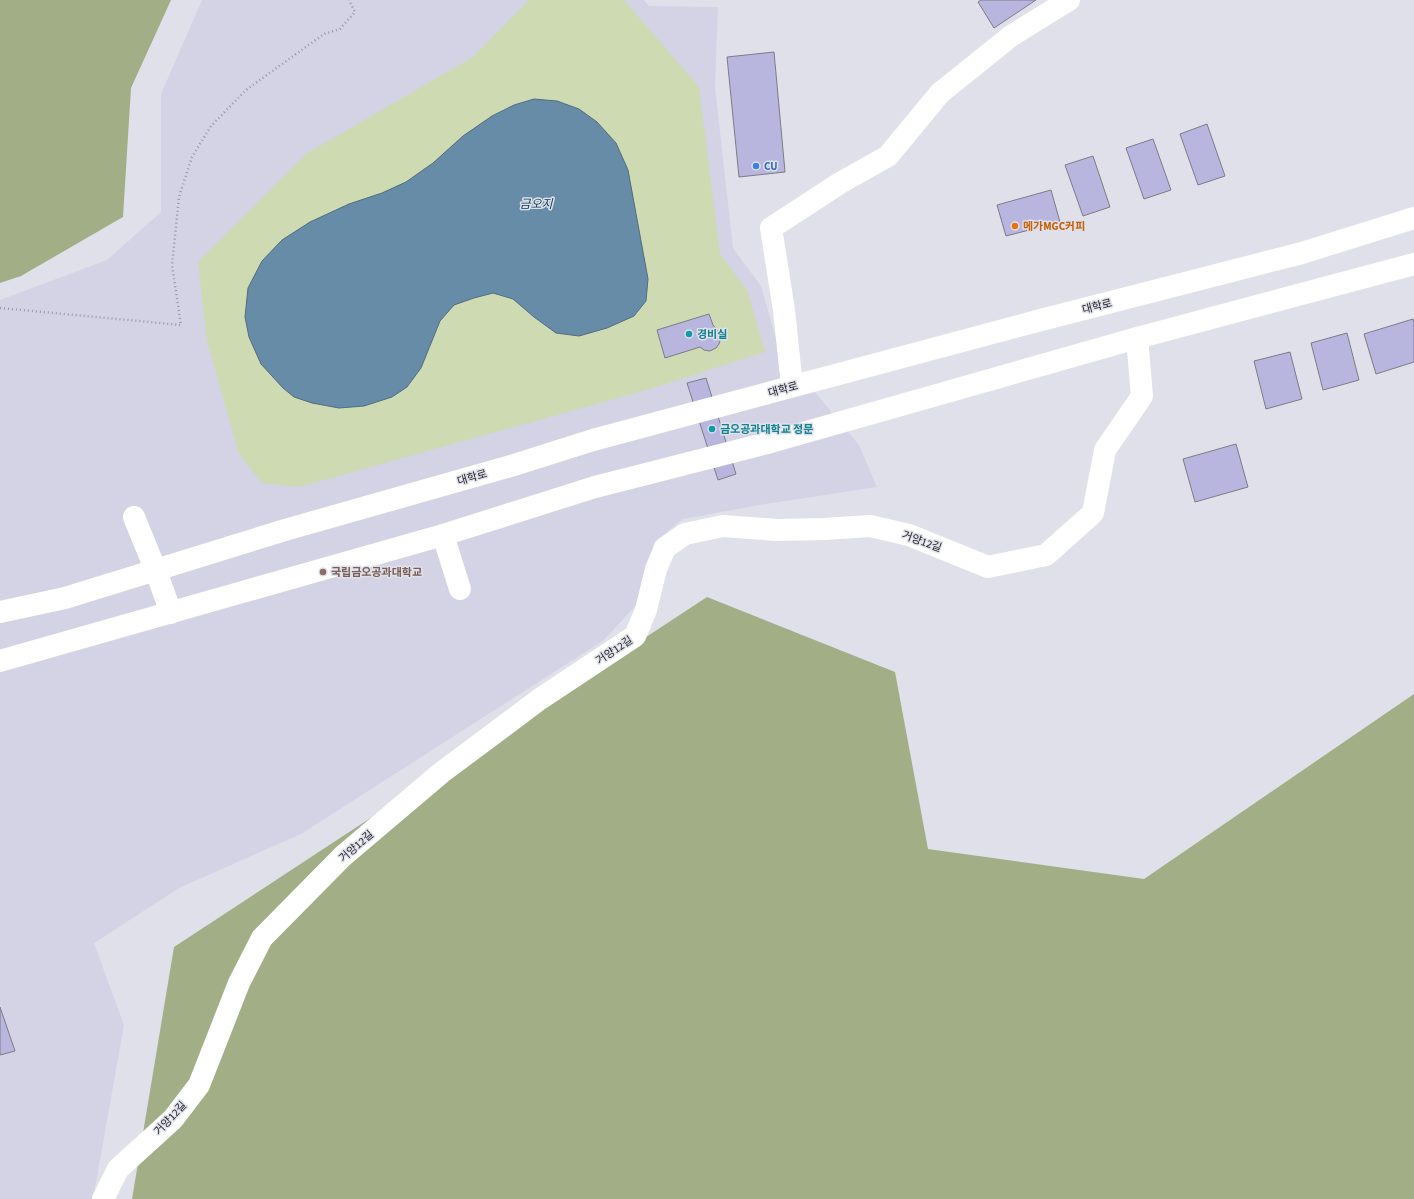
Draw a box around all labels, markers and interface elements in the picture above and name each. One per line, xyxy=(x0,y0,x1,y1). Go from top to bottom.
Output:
place label: CU xyxy=(764,159,778,174)
marker: CU xyxy=(751,161,761,171)
water label: 금오지 xyxy=(519,196,554,213)
place label: 메가MGC커피 xyxy=(1023,219,1085,234)
marker: 메가MGC커피 xyxy=(1010,221,1020,231)
street label: 대학로 xyxy=(1081,296,1114,317)
place label: 경비실 xyxy=(697,327,727,342)
marker: 경비실 xyxy=(684,329,694,339)
street label: 대학로 xyxy=(767,378,800,401)
place label: 금오공과대학교 정문 xyxy=(720,422,813,437)
marker: 금오공과대학교 정문 xyxy=(707,424,717,434)
street label: 대학로 xyxy=(455,466,489,489)
street label: 거양12길 xyxy=(900,527,944,556)
place label: 국립금오공과대학교 xyxy=(331,565,422,580)
marker: 국립금오공과대학교 xyxy=(318,567,328,577)
street label: 거양12길 xyxy=(593,633,636,668)
street label: 거양12길 xyxy=(336,827,377,866)
street label: 거양12길 xyxy=(151,1098,190,1139)

